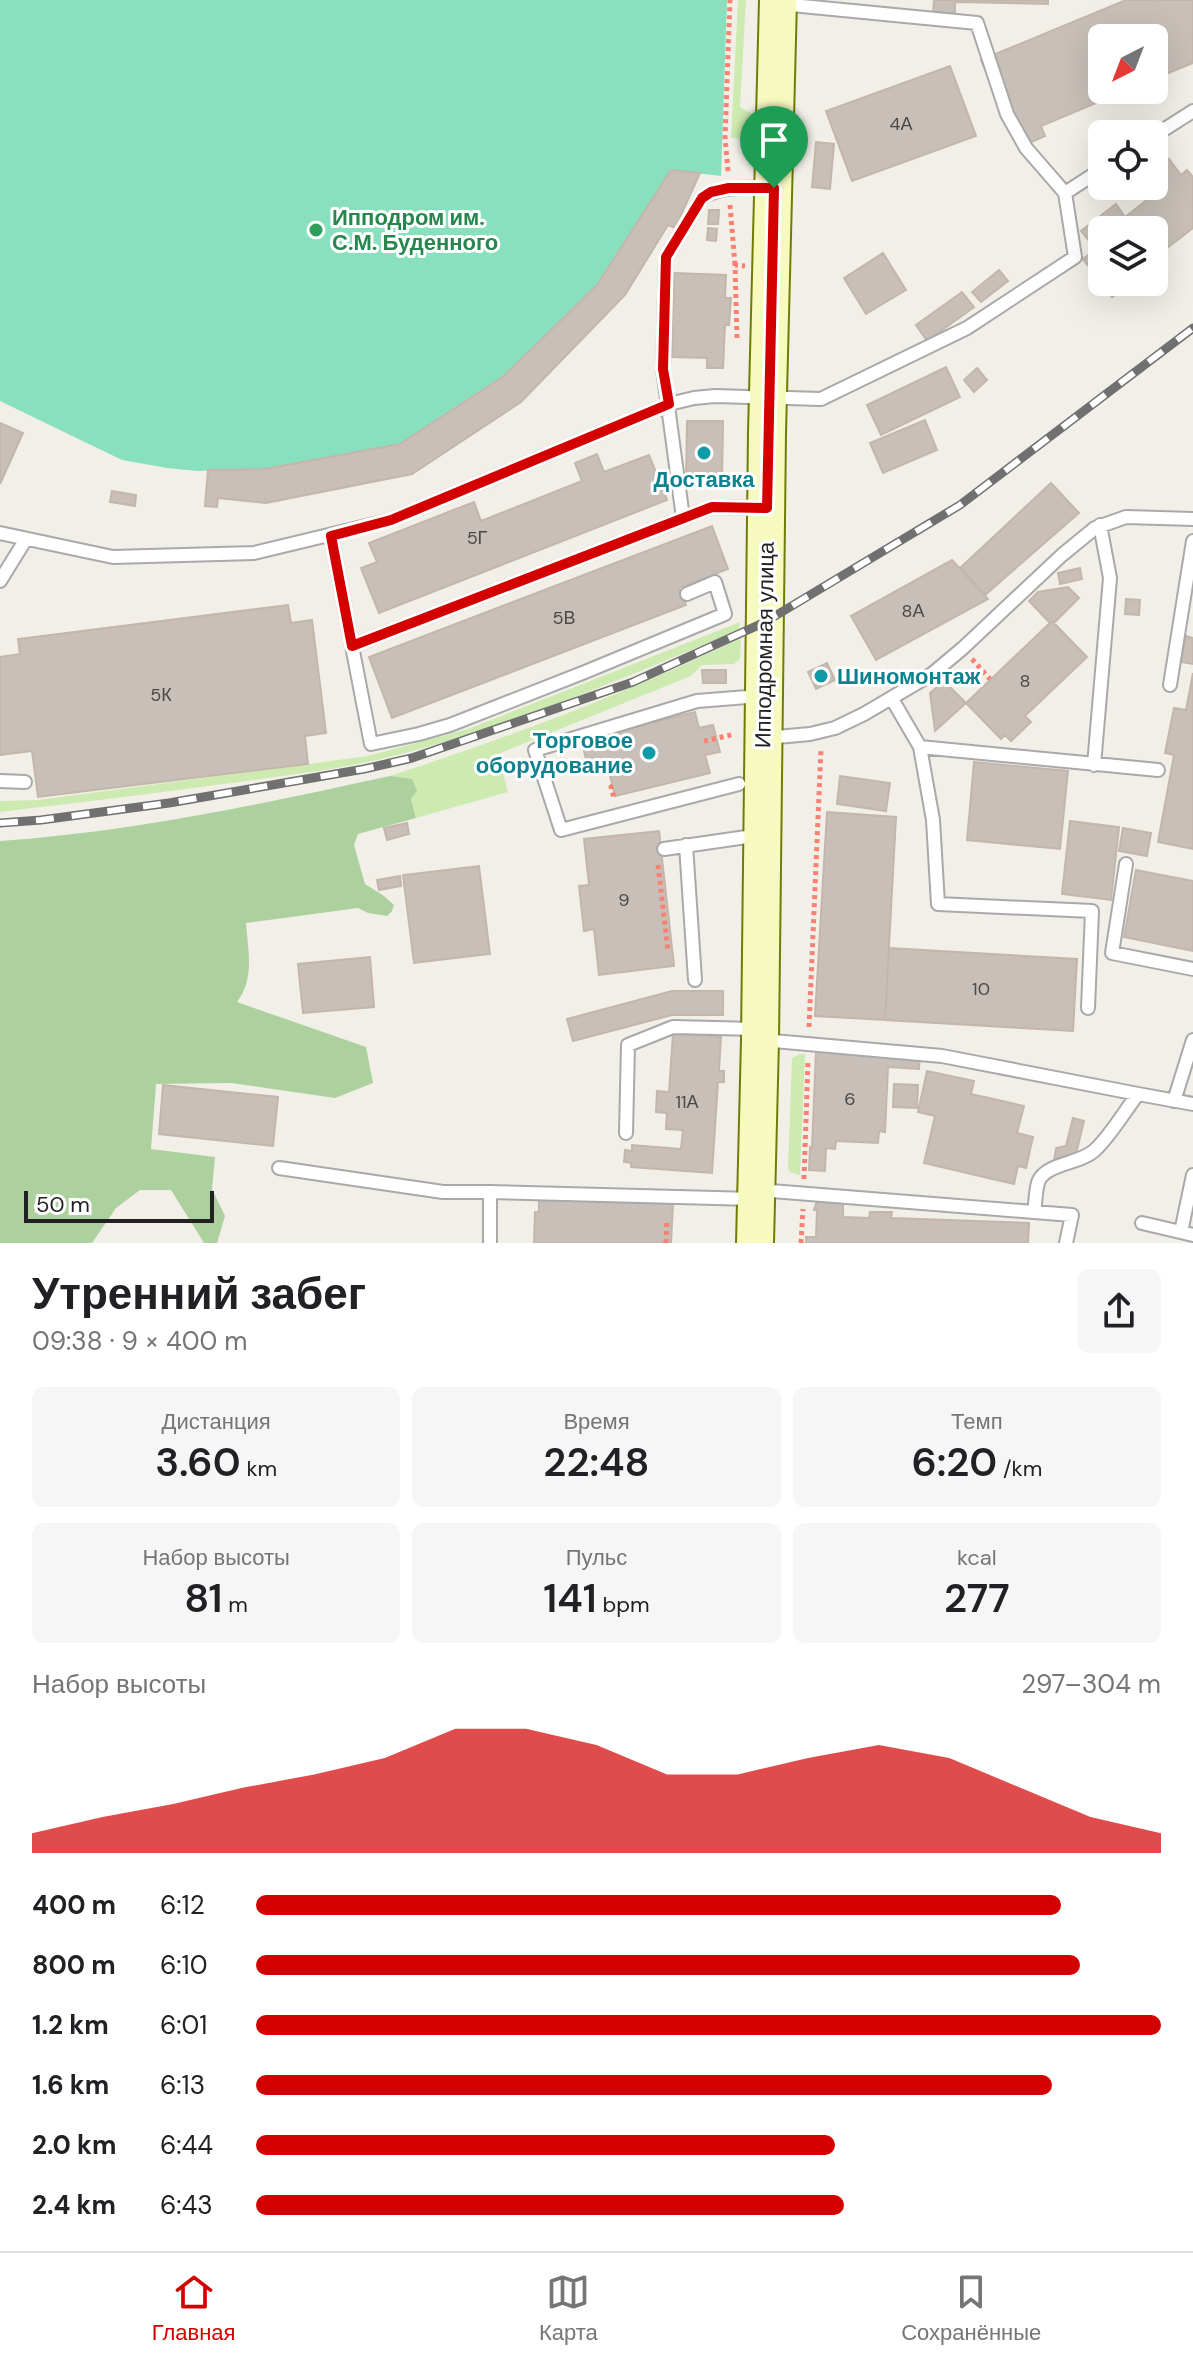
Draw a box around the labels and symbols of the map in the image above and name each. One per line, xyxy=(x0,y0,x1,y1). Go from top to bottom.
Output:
north arrow xyxy=(1088,24,1168,104)
pin xyxy=(740,106,808,188)
house number: 4А xyxy=(890,112,912,136)
place label: Ипподром им. С.М. Буденного xyxy=(332,203,498,257)
marker: Ипподром им. С.М. Буденного xyxy=(307,221,325,239)
marker: Доставка xyxy=(695,444,713,462)
place label: Доставка xyxy=(653,465,755,494)
house number: 5Г xyxy=(467,526,488,550)
street label: Ипподромная улица xyxy=(748,541,781,748)
house number: 8А xyxy=(902,599,924,623)
house number: 5В xyxy=(553,606,576,630)
place label: Шиномонтаж xyxy=(837,662,981,691)
marker: Шиномонтаж xyxy=(812,667,830,685)
house number: 8 xyxy=(1020,669,1030,693)
house number: 5К xyxy=(150,683,172,707)
place label: Торговое оборудование xyxy=(476,726,633,780)
marker: Торговое оборудование xyxy=(640,744,658,762)
house number: 9 xyxy=(618,888,630,912)
house number: 10 xyxy=(972,977,990,1001)
house number: 6 xyxy=(844,1087,856,1111)
house number: 11А xyxy=(675,1090,699,1114)
scale bar xyxy=(24,1187,214,1223)

